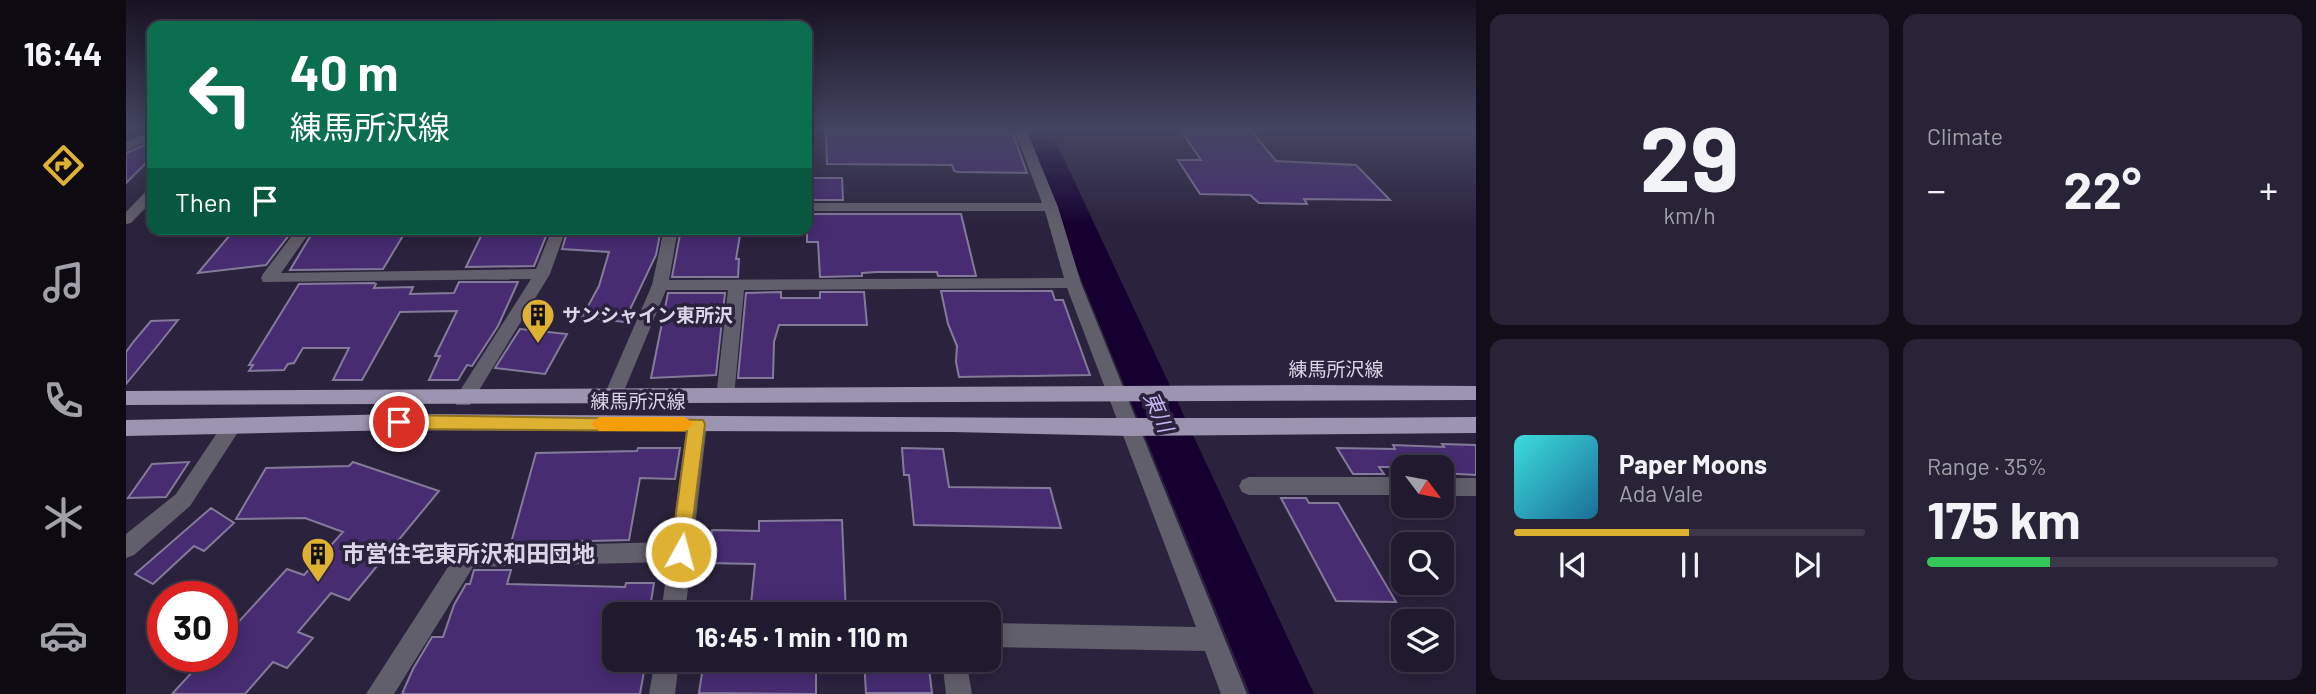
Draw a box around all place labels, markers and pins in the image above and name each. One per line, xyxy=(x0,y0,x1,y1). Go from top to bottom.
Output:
building icon: サンシャイン東所沢 xyxy=(519,296,557,345)
place label: サンシャイン東所沢 xyxy=(562,303,733,326)
pin xyxy=(369,392,429,452)
building icon: 市営住宅東所沢和田団地 xyxy=(299,535,337,584)
place label: 市営住宅東所沢和田団地 xyxy=(342,539,595,567)

